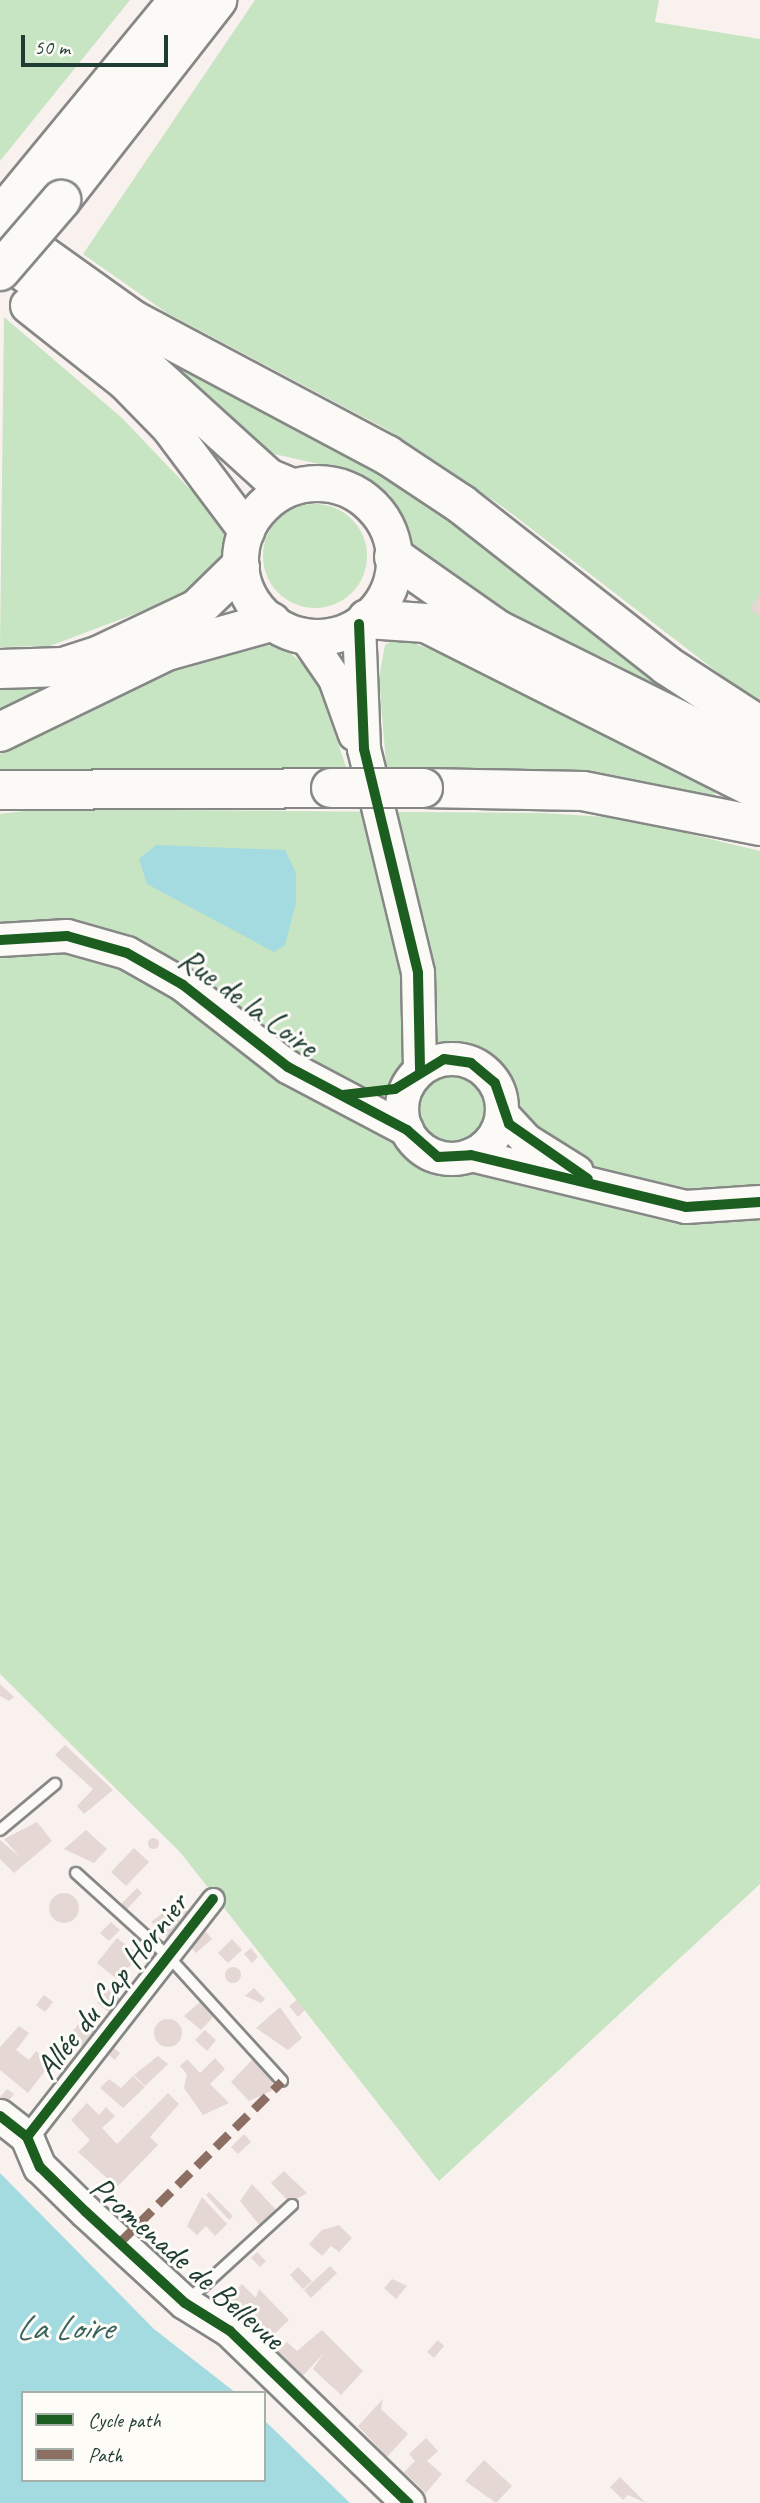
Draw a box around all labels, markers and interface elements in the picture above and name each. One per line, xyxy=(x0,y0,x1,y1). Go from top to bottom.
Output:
scale bar xyxy=(24,21,172,65)
text: 50 m xyxy=(34,34,70,60)
street label: Rue de la Loire xyxy=(171,939,325,1067)
street label: Allée du Cap Hornier xyxy=(27,1885,197,2087)
street label: Promenade de Bellevue xyxy=(81,2168,293,2358)
water label: La Loire xyxy=(16,2307,112,2349)
legend xyxy=(21,2391,266,2482)
text: Cycle path xyxy=(88,2407,161,2433)
text: Path xyxy=(88,2442,123,2468)

